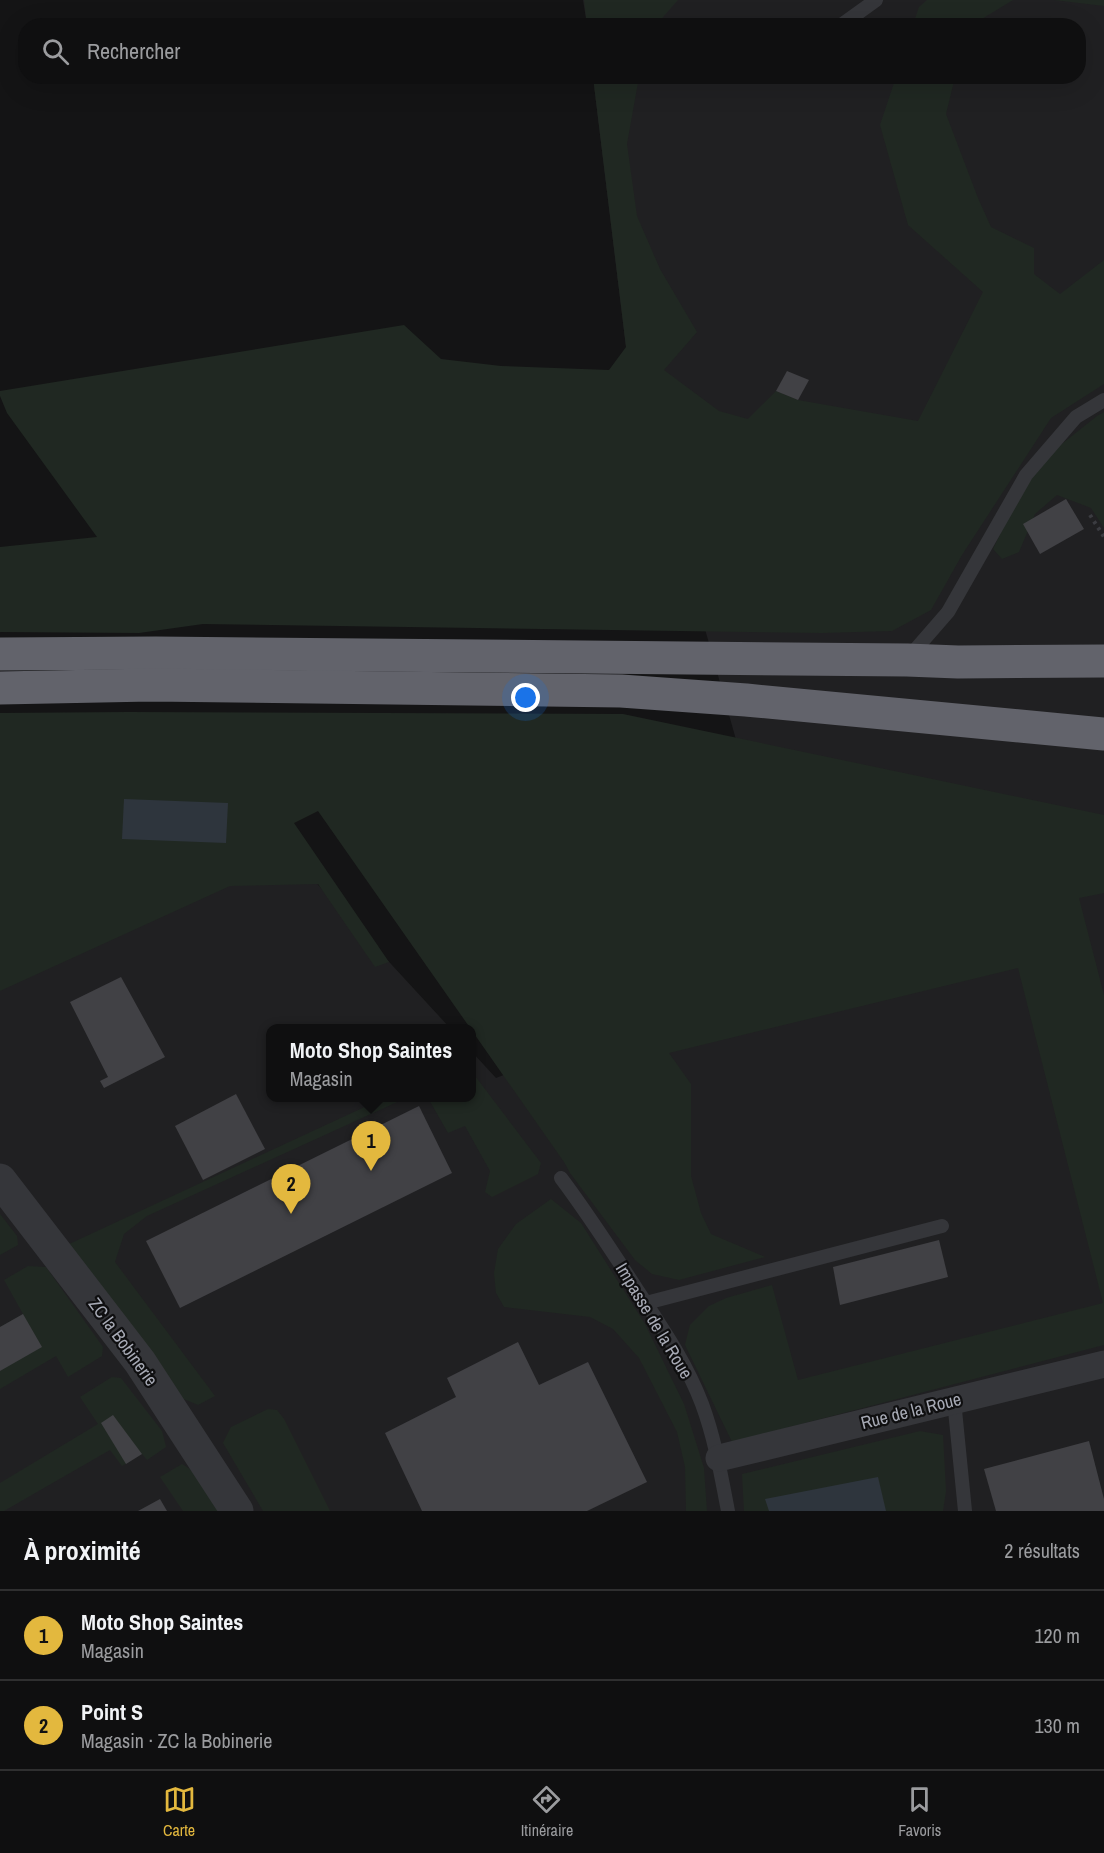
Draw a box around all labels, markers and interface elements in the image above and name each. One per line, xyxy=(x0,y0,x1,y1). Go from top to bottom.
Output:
search box xyxy=(18,18,1086,84)
icon: search xyxy=(39,35,72,68)
text: Rechercher xyxy=(87,36,180,66)
your location xyxy=(511,683,540,712)
popup xyxy=(266,1024,476,1102)
text: Moto Shop Saintes xyxy=(290,1035,452,1065)
text: Magasin xyxy=(290,1065,353,1092)
pin: 1 xyxy=(352,1122,391,1171)
pin: 2 xyxy=(272,1164,310,1214)
street label: Impasse de la Roue xyxy=(610,1258,699,1383)
street label: ZC la Bobinerie xyxy=(83,1293,164,1391)
street label: Rue de la Roue xyxy=(858,1386,964,1435)
text: À proximité xyxy=(24,1533,141,1568)
text: 2 résultats xyxy=(1004,1537,1080,1564)
text: Moto Shop Saintes xyxy=(81,1607,243,1637)
text: 1 xyxy=(39,1622,48,1649)
text: 120 m xyxy=(1034,1622,1080,1649)
text: Magasin xyxy=(81,1637,144,1664)
text: Point S xyxy=(81,1697,143,1727)
text: 2 xyxy=(39,1712,48,1739)
text: 130 m xyxy=(1034,1712,1080,1739)
text: Magasin · ZC la Bobinerie xyxy=(81,1727,272,1754)
tab: Carte xyxy=(163,1783,196,1841)
tab: Itinéraire xyxy=(521,1783,573,1841)
tab: Favoris xyxy=(898,1783,941,1841)

